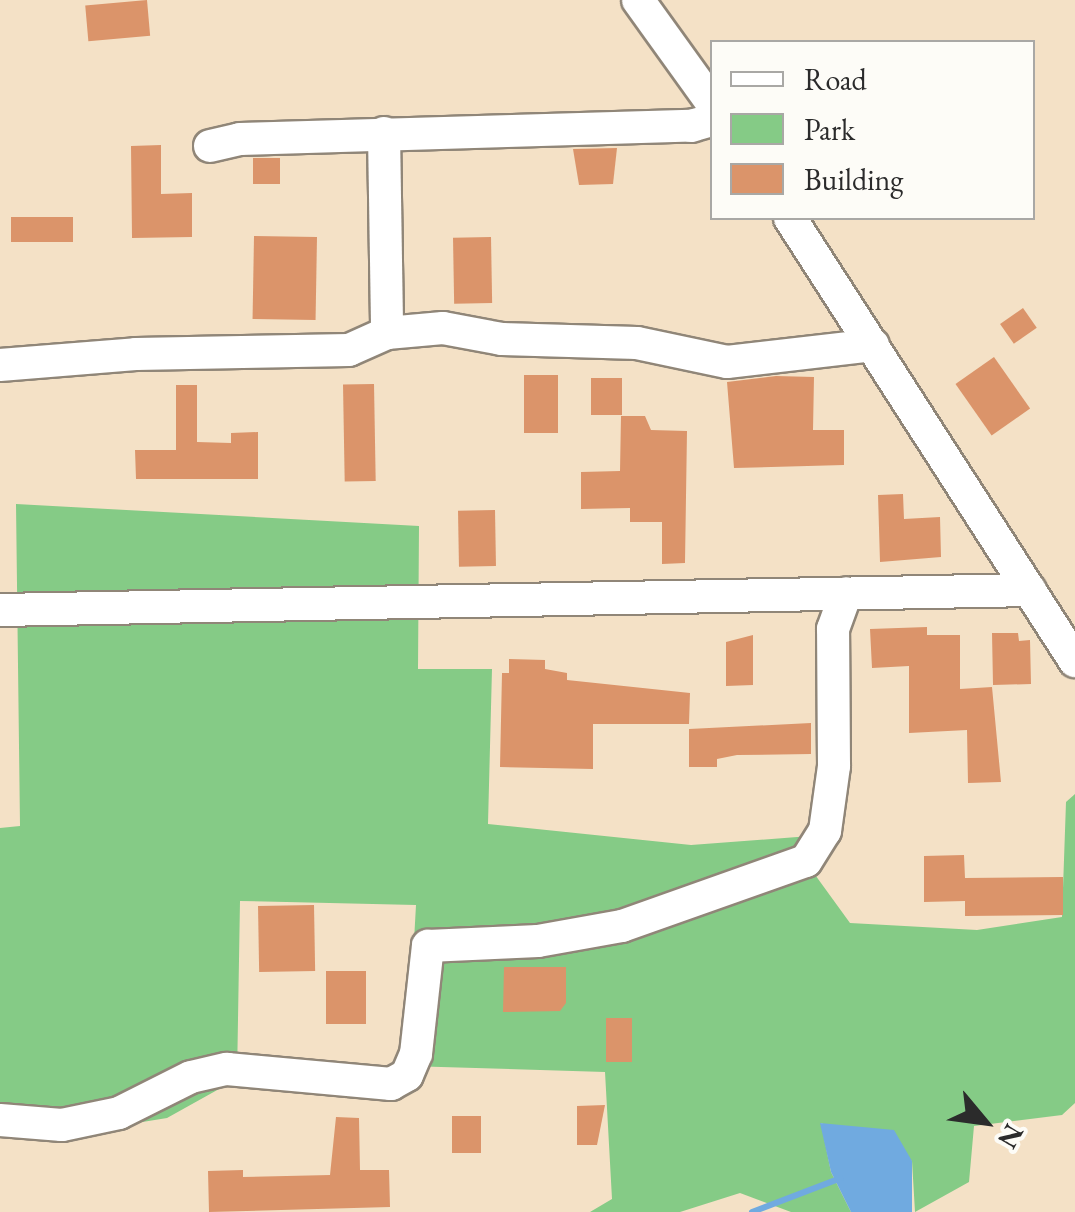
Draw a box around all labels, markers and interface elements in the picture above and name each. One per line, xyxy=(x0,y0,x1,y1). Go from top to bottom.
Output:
legend xyxy=(710,40,1035,220)
text: Road xyxy=(804,60,867,99)
text: Park xyxy=(804,110,855,149)
text: Building xyxy=(804,160,903,199)
north arrow xyxy=(935,1072,1035,1172)
text: N xyxy=(990,1118,1032,1155)

